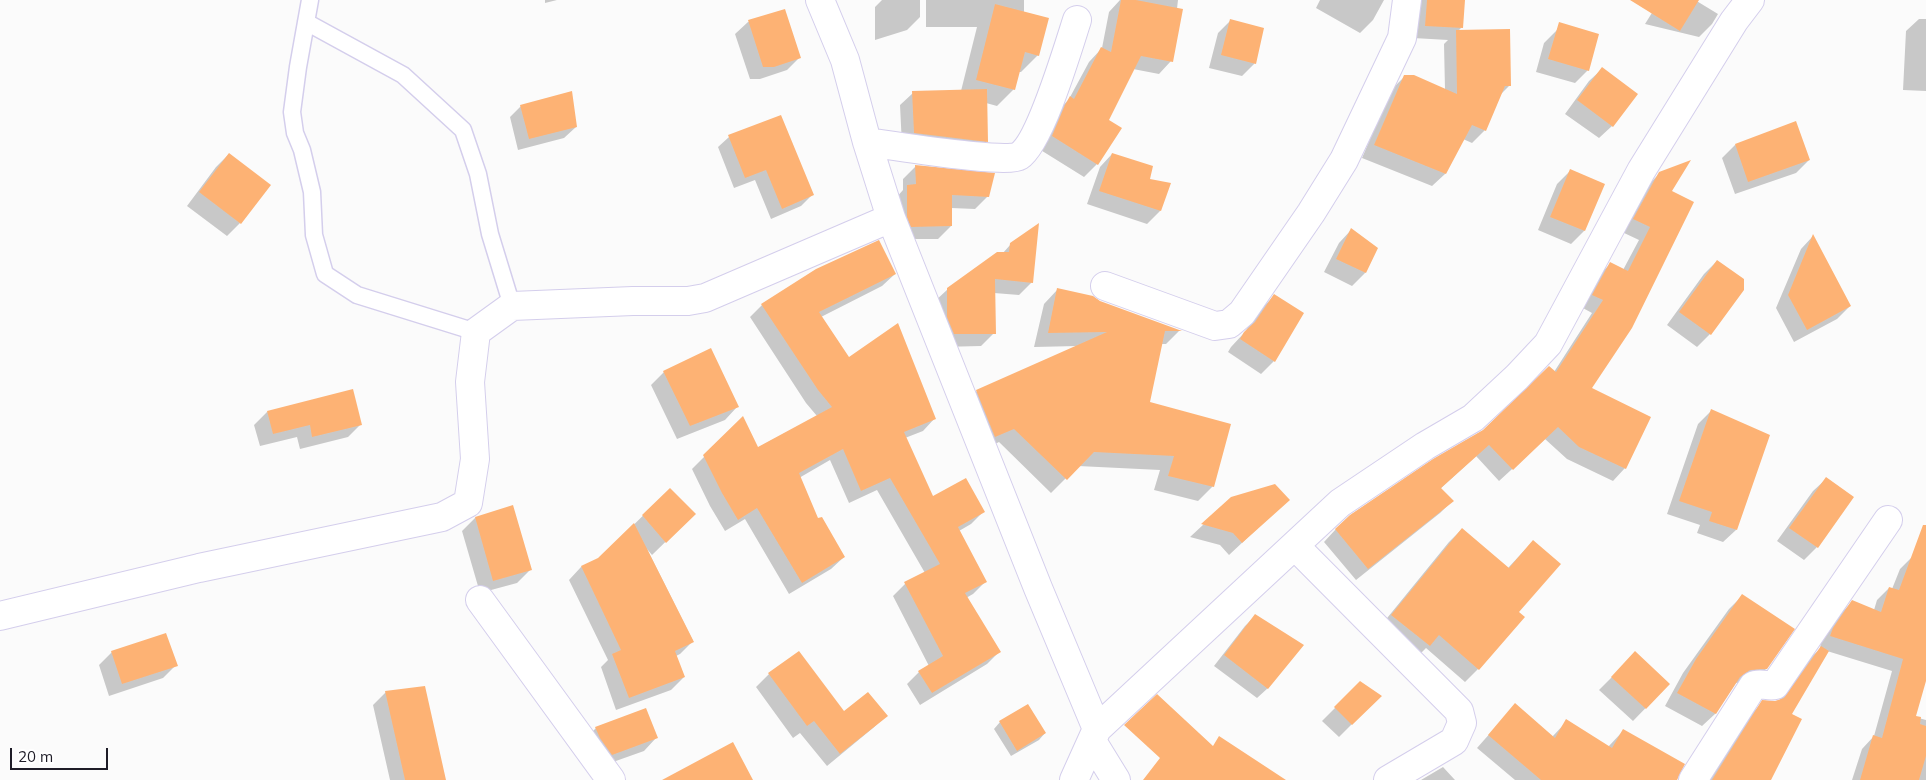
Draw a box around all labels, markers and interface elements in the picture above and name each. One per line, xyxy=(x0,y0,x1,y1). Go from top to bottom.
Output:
scale bar xyxy=(12,738,110,770)
text: 20 m xyxy=(18,747,53,766)

